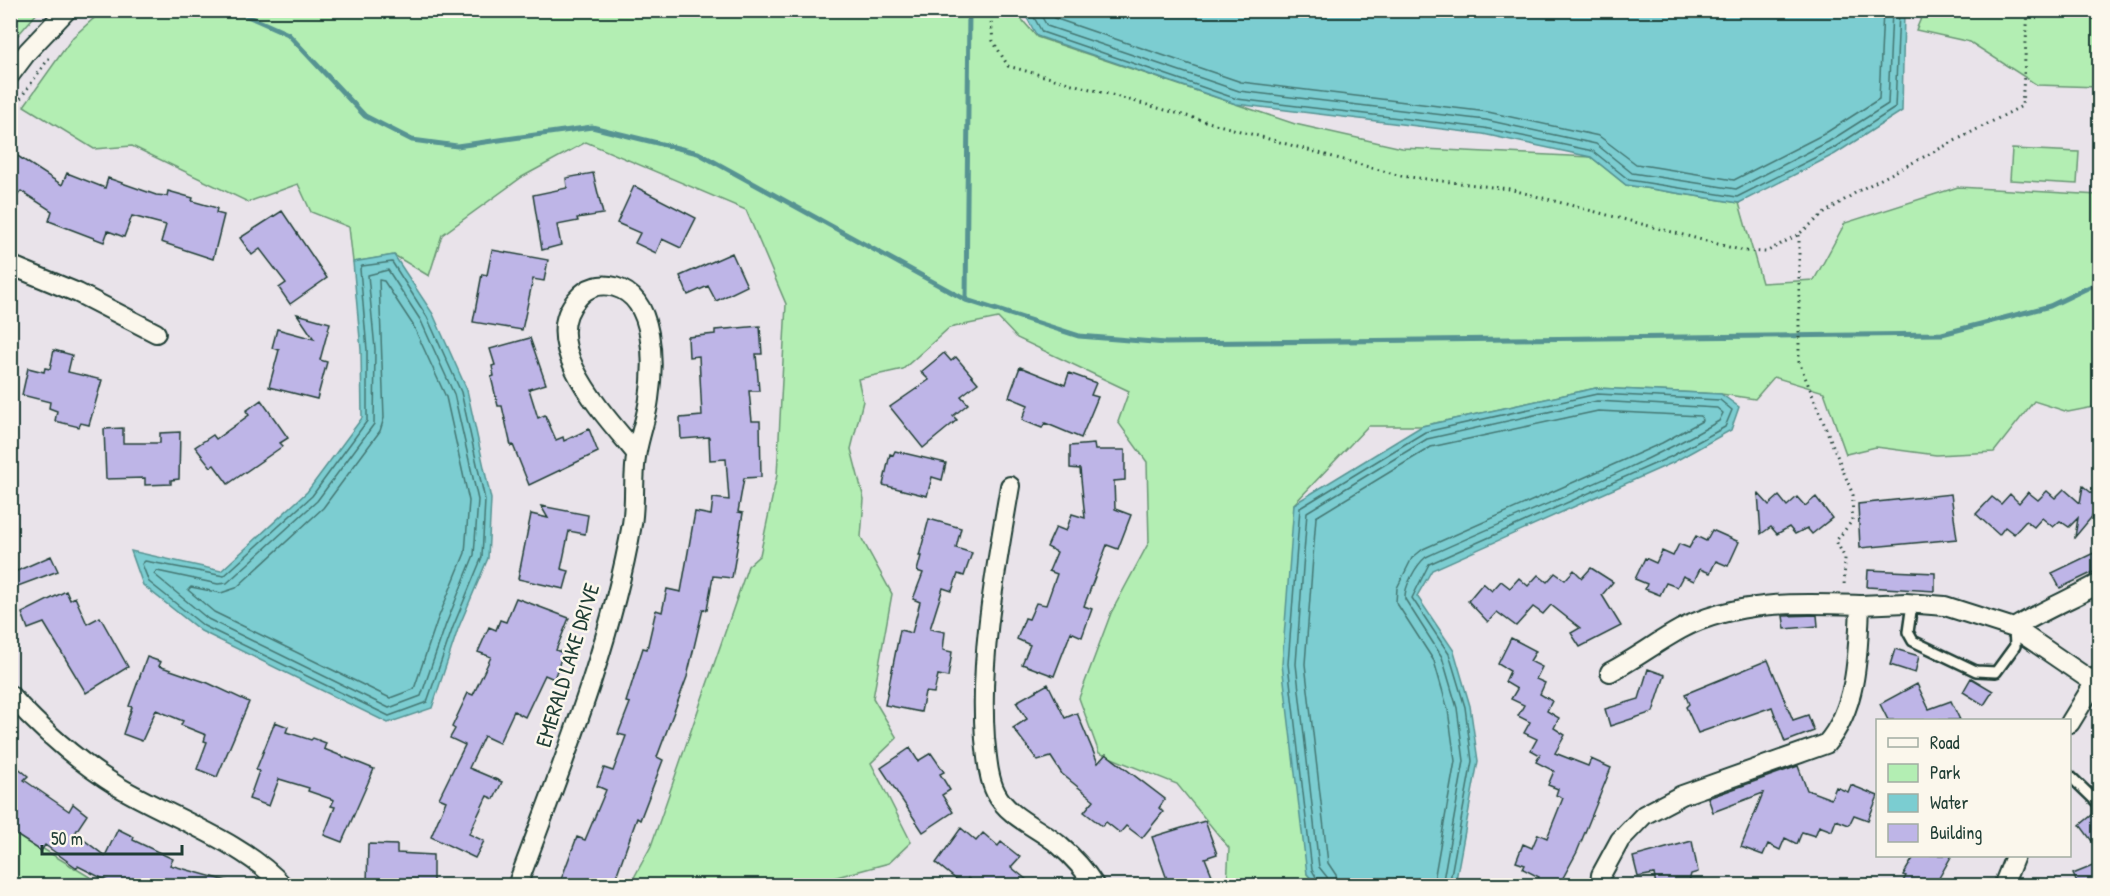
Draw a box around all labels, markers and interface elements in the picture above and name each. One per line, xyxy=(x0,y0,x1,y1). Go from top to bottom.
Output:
street label: EMERALD LAKE DRIVE xyxy=(528,579,606,751)
legend xyxy=(1876,719,2071,857)
text: Road xyxy=(1930,730,1960,755)
text: Park xyxy=(1930,760,1961,785)
text: Water xyxy=(1930,790,1968,815)
scale bar xyxy=(42,818,182,856)
text: Building xyxy=(1930,820,1982,845)
text: 50 m xyxy=(51,826,83,851)

